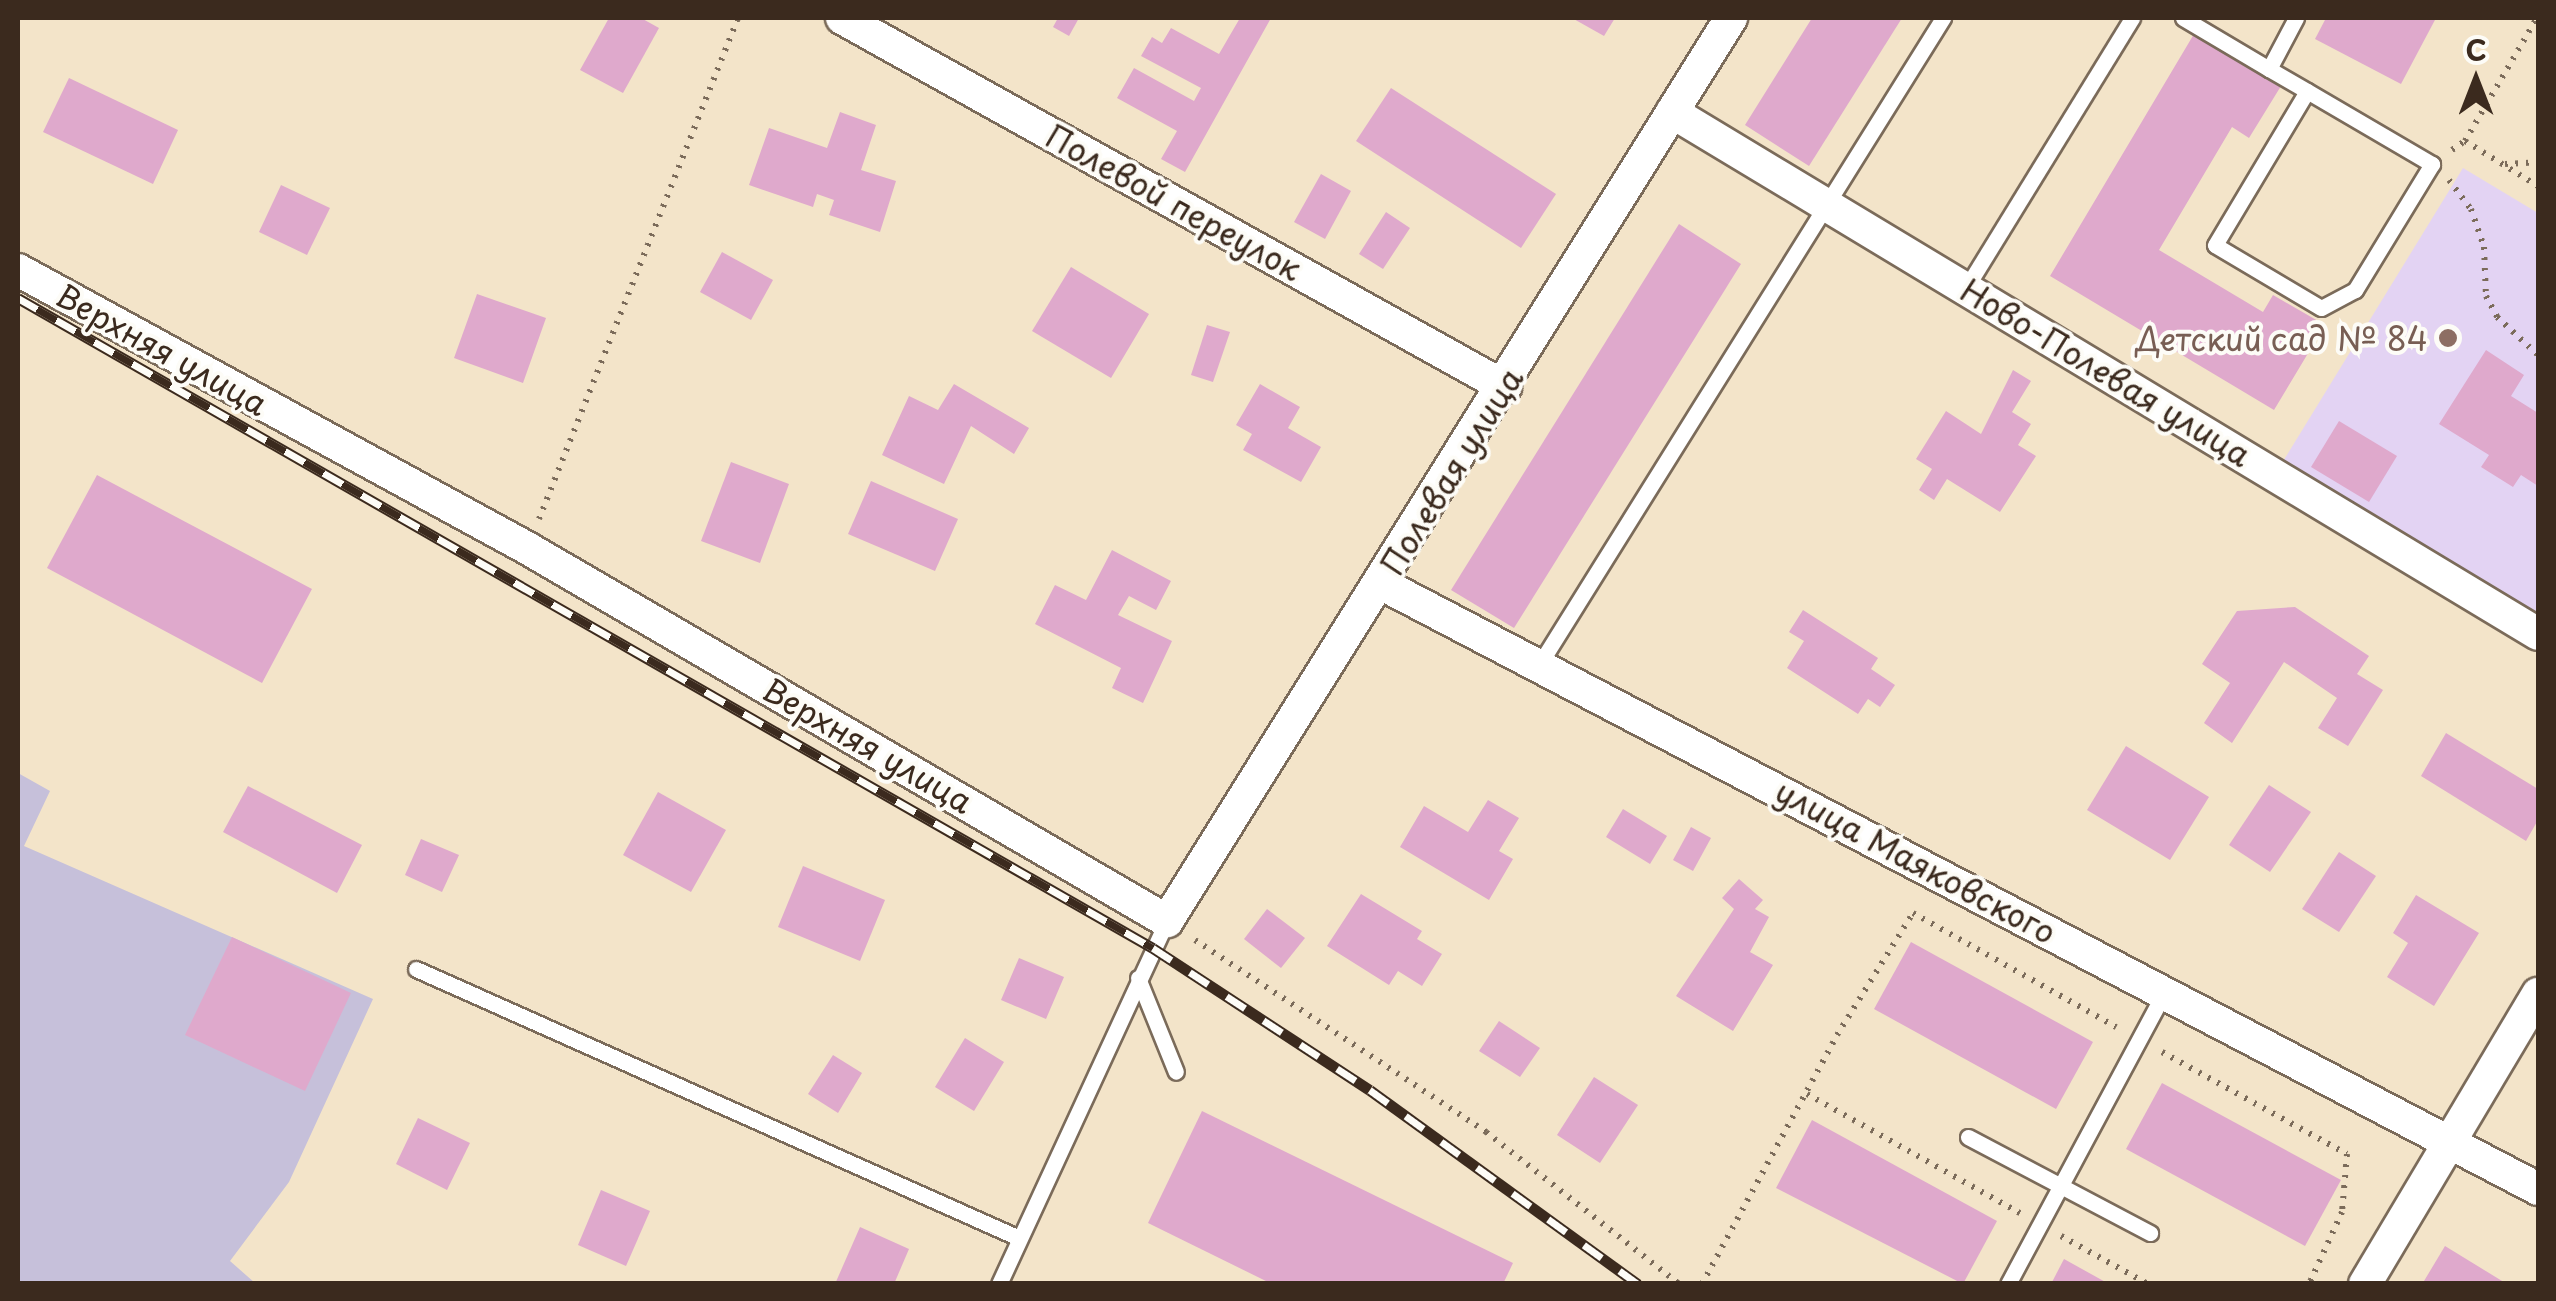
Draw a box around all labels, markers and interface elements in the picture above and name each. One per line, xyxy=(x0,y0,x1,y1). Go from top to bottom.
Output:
text: С xyxy=(2465,28,2487,71)
north arrow xyxy=(2426,30,2526,130)
street label: Полевой переулок xyxy=(1040,116,1308,288)
street label: Ново-Полевая улица xyxy=(1954,270,2258,474)
street label: Верхняя улица xyxy=(49,275,275,423)
place label: Детский сад № 84 xyxy=(2133,319,2428,357)
marker: Детский сад № 84 xyxy=(2437,327,2459,349)
street label: Полевая улица xyxy=(1372,360,1530,582)
street label: Верхняя улица xyxy=(756,669,980,821)
street label: улица Маяковского xyxy=(1769,771,2063,951)

